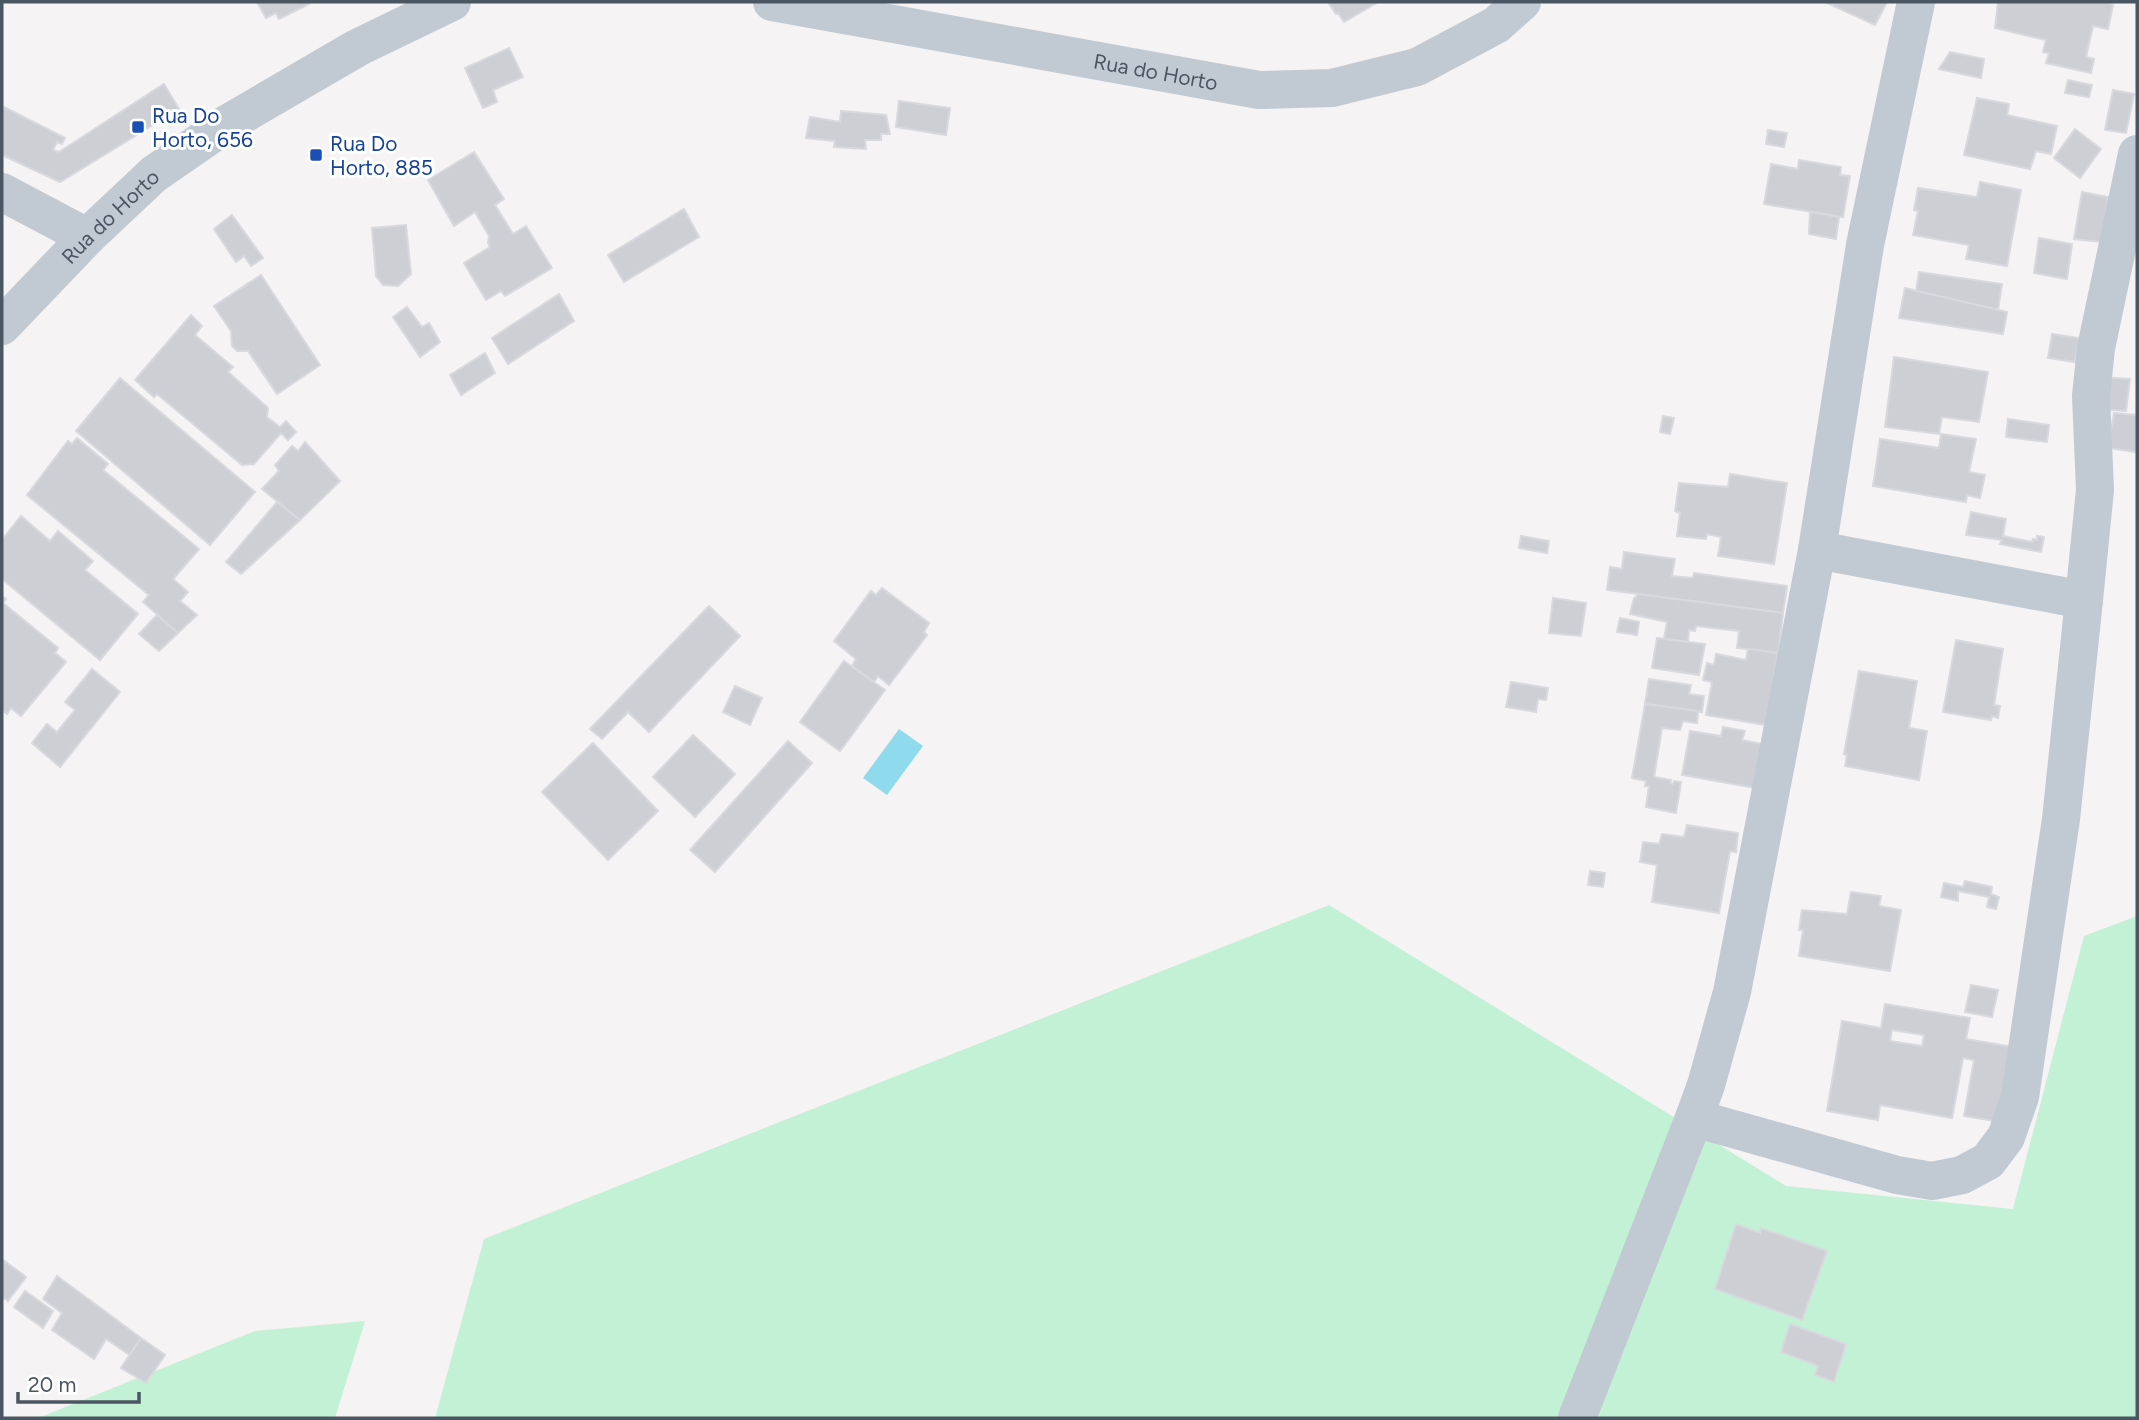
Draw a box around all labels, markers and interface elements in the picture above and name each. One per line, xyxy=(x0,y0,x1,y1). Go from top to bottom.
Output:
street label: Rua do Horto xyxy=(1092,48,1220,95)
place label: Rua Do Horto, 656 xyxy=(152,103,253,152)
marker: Rua Do Horto, 656 xyxy=(130,119,146,135)
place label: Rua Do Horto, 885 xyxy=(330,131,433,180)
marker: Rua Do Horto, 885 xyxy=(308,147,324,163)
street label: Rua do Horto xyxy=(56,164,164,269)
scale bar xyxy=(18,1360,138,1404)
text: 20 m xyxy=(28,1372,76,1397)

